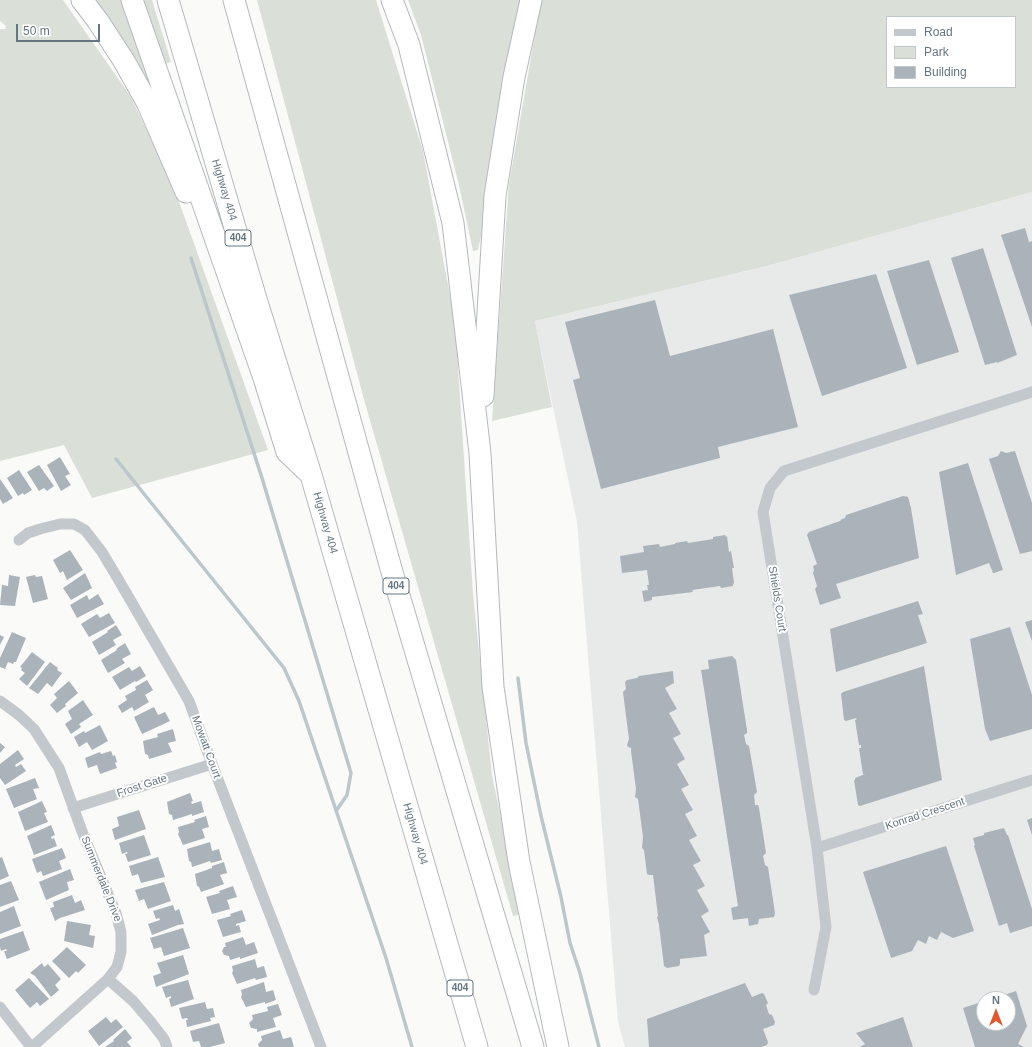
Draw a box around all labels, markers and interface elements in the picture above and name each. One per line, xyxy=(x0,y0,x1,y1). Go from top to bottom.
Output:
scale bar xyxy=(18,16,102,42)
legend xyxy=(886,16,1016,88)
text: 50 m xyxy=(23,24,50,38)
text: Road xyxy=(924,25,953,39)
text: Park xyxy=(924,45,949,59)
text: Building xyxy=(924,65,967,79)
street label: Highway 404 xyxy=(208,158,240,222)
road number: 404 xyxy=(225,230,251,246)
street label: Highway 404 xyxy=(310,491,340,555)
street label: Shields Court xyxy=(765,565,789,633)
road number: 404 xyxy=(383,578,409,594)
street label: Mowatt Court xyxy=(189,714,223,780)
street label: Frost Gate xyxy=(115,772,169,800)
street label: Konrad Crescent xyxy=(884,795,966,833)
street label: Highway 404 xyxy=(400,802,430,866)
street label: Summerdale Drive xyxy=(78,834,124,924)
road number: 404 xyxy=(447,980,473,996)
north arrow xyxy=(976,991,1016,1031)
text: N xyxy=(992,994,1000,1006)

